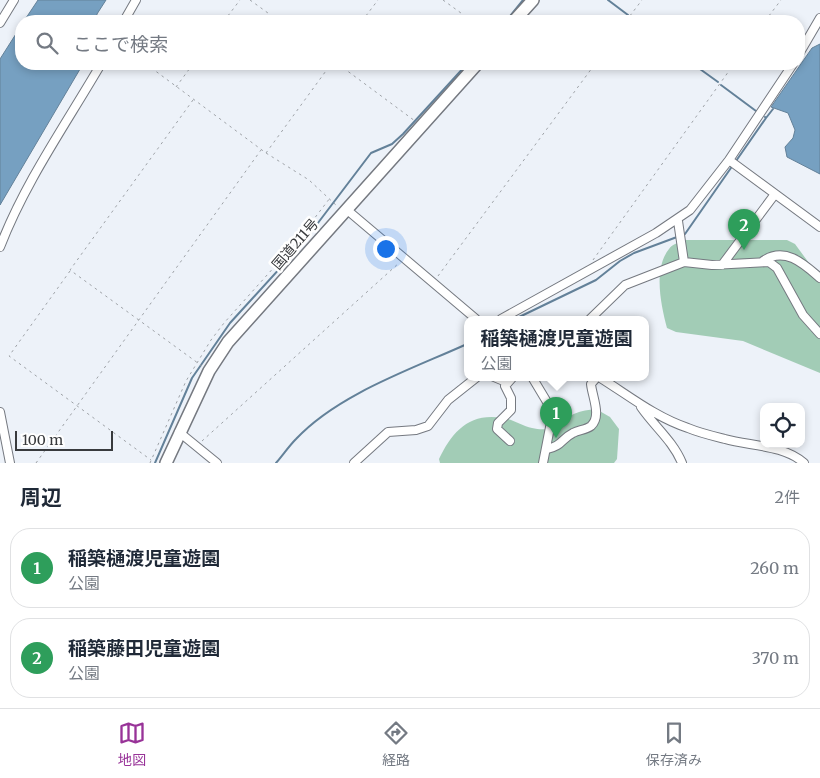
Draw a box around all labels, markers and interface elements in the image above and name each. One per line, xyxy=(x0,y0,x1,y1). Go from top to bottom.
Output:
search box xyxy=(15,15,805,70)
icon: search xyxy=(33,29,61,57)
text: ここで検索 xyxy=(73,32,168,56)
pin: 2 xyxy=(728,209,760,250)
street label: 国道211号 xyxy=(268,215,322,273)
your location xyxy=(373,236,399,262)
popup xyxy=(464,316,649,381)
text: 稲築樋渡児童遊園 xyxy=(480,326,633,350)
text: 公園 xyxy=(480,353,513,373)
pin: 1 xyxy=(540,397,572,438)
map controls xyxy=(760,403,805,448)
button: locate xyxy=(760,403,805,448)
scale bar xyxy=(15,428,112,451)
text: 100 m xyxy=(22,431,63,449)
text: 周辺 xyxy=(20,484,62,511)
text: 2件 xyxy=(774,487,800,507)
text: 稲築樋渡児童遊園 xyxy=(68,546,220,570)
text: 1 xyxy=(33,558,41,578)
text: 260 m xyxy=(750,558,799,578)
text: 公園 xyxy=(68,573,100,593)
text: 稲築藤田児童遊園 xyxy=(68,636,220,660)
text: 2 xyxy=(32,648,42,668)
text: 370 m xyxy=(752,648,799,668)
text: 公園 xyxy=(68,663,100,683)
tab: 地図 xyxy=(118,719,146,769)
tab: 経路 xyxy=(382,719,410,769)
tab: 保存済み xyxy=(646,719,702,769)

